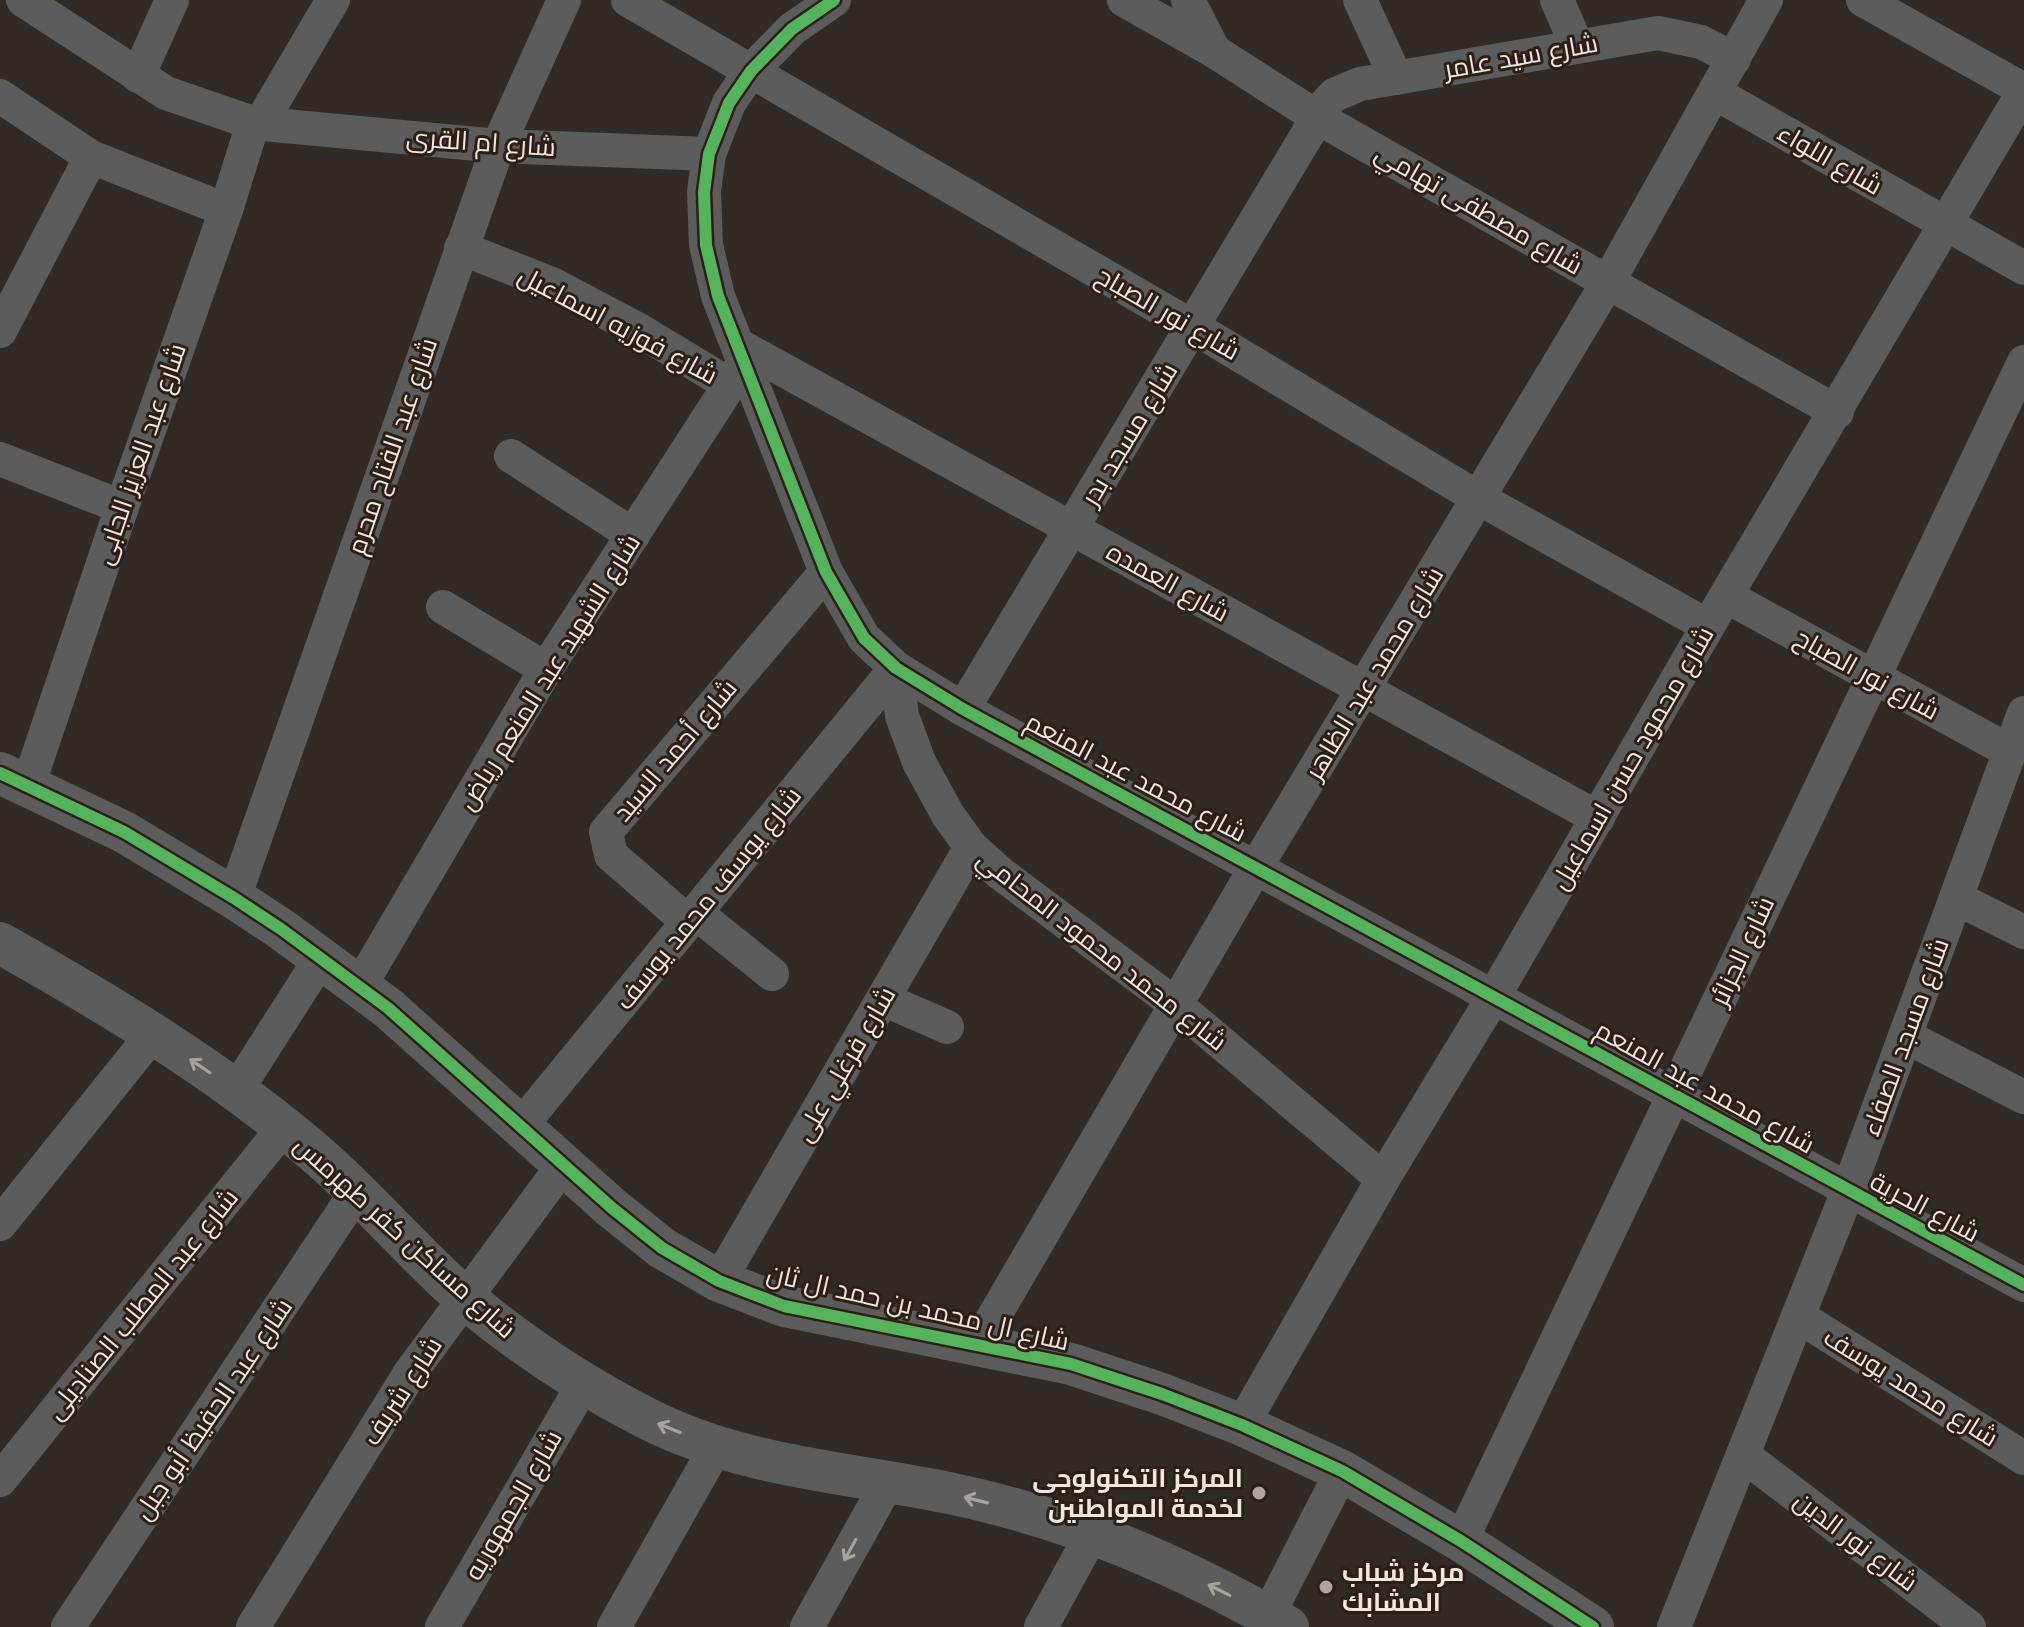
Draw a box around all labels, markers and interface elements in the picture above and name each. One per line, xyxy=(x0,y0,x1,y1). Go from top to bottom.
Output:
street label: شارع سيد عامر xyxy=(1440,27,1601,87)
street label: شارع اللواء xyxy=(1771,116,1888,203)
street label: شارع ام القرى xyxy=(405,121,557,165)
street label: شارع مصطفى تهامي xyxy=(1367,137,1588,286)
street label: شارع فوزيه اسماعيل xyxy=(512,259,723,392)
street label: شارع نور الصباح xyxy=(1090,259,1246,368)
street label: شارع عبد الفتاح محرم xyxy=(340,334,446,559)
street label: شارع عبد العزيز الجابى xyxy=(87,339,194,569)
street label: شارع مسجد بدر xyxy=(1073,357,1185,514)
street label: شارع الشهيد عبد المنعم رياض xyxy=(451,528,649,817)
street label: شارع العمده xyxy=(1101,535,1235,630)
street label: شارع محمد عبد الظاهر xyxy=(1297,561,1451,788)
street label: شارع محمود حسن اسماعيل xyxy=(1543,620,1722,896)
street label: شارع نور الصباح xyxy=(1789,621,1945,728)
street label: شارع أحمد السيد xyxy=(605,672,745,828)
street label: شارع محمد عبد المنعم xyxy=(1019,705,1252,851)
street label: شارع يوسف محمد يوسف xyxy=(608,780,809,1017)
street label: شارع محمد محمود المحامي xyxy=(968,842,1233,1061)
street label: شارع الجزائر xyxy=(1702,891,1782,1013)
street label: شارع مسجد الصفاء xyxy=(1854,934,1957,1141)
street label: شارع فرغلي على xyxy=(788,981,907,1150)
street label: شارع محمد عبد المنعم xyxy=(1589,1013,1820,1162)
one-way arrow xyxy=(189,1058,211,1075)
street label: شارع مساكن كفر طهرمس xyxy=(287,1129,523,1346)
street label: شارع الحرية xyxy=(1864,1165,1985,1250)
street label: شارع عبد المطلب الصناديلى xyxy=(39,1182,246,1427)
street label: شارع ال محمد بن حمد ال ثان xyxy=(763,1257,1072,1358)
street label: شارع عبد الحفيظ أبو جبل xyxy=(126,1291,300,1527)
street label: شارع محمد يوسف xyxy=(1817,1321,2004,1454)
street label: شارع شريف xyxy=(355,1331,450,1452)
one-way arrow xyxy=(657,1420,682,1434)
street label: شارع الجمهوريه xyxy=(457,1424,570,1586)
place label: المركز التكنولوجى لخدمة المواطنين xyxy=(1032,1462,1243,1524)
marker: المركز التكنولوجى لخدمة المواطنين xyxy=(1250,1484,1268,1502)
street label: شارع نور الدين xyxy=(1787,1484,1924,1599)
one-way arrow xyxy=(964,1492,990,1507)
one-way arrow xyxy=(842,1538,857,1562)
place label: مركز شباب المشابك xyxy=(1342,1556,1464,1617)
marker: مركز شباب المشابك xyxy=(1317,1578,1335,1596)
one-way arrow xyxy=(1207,1582,1231,1598)

